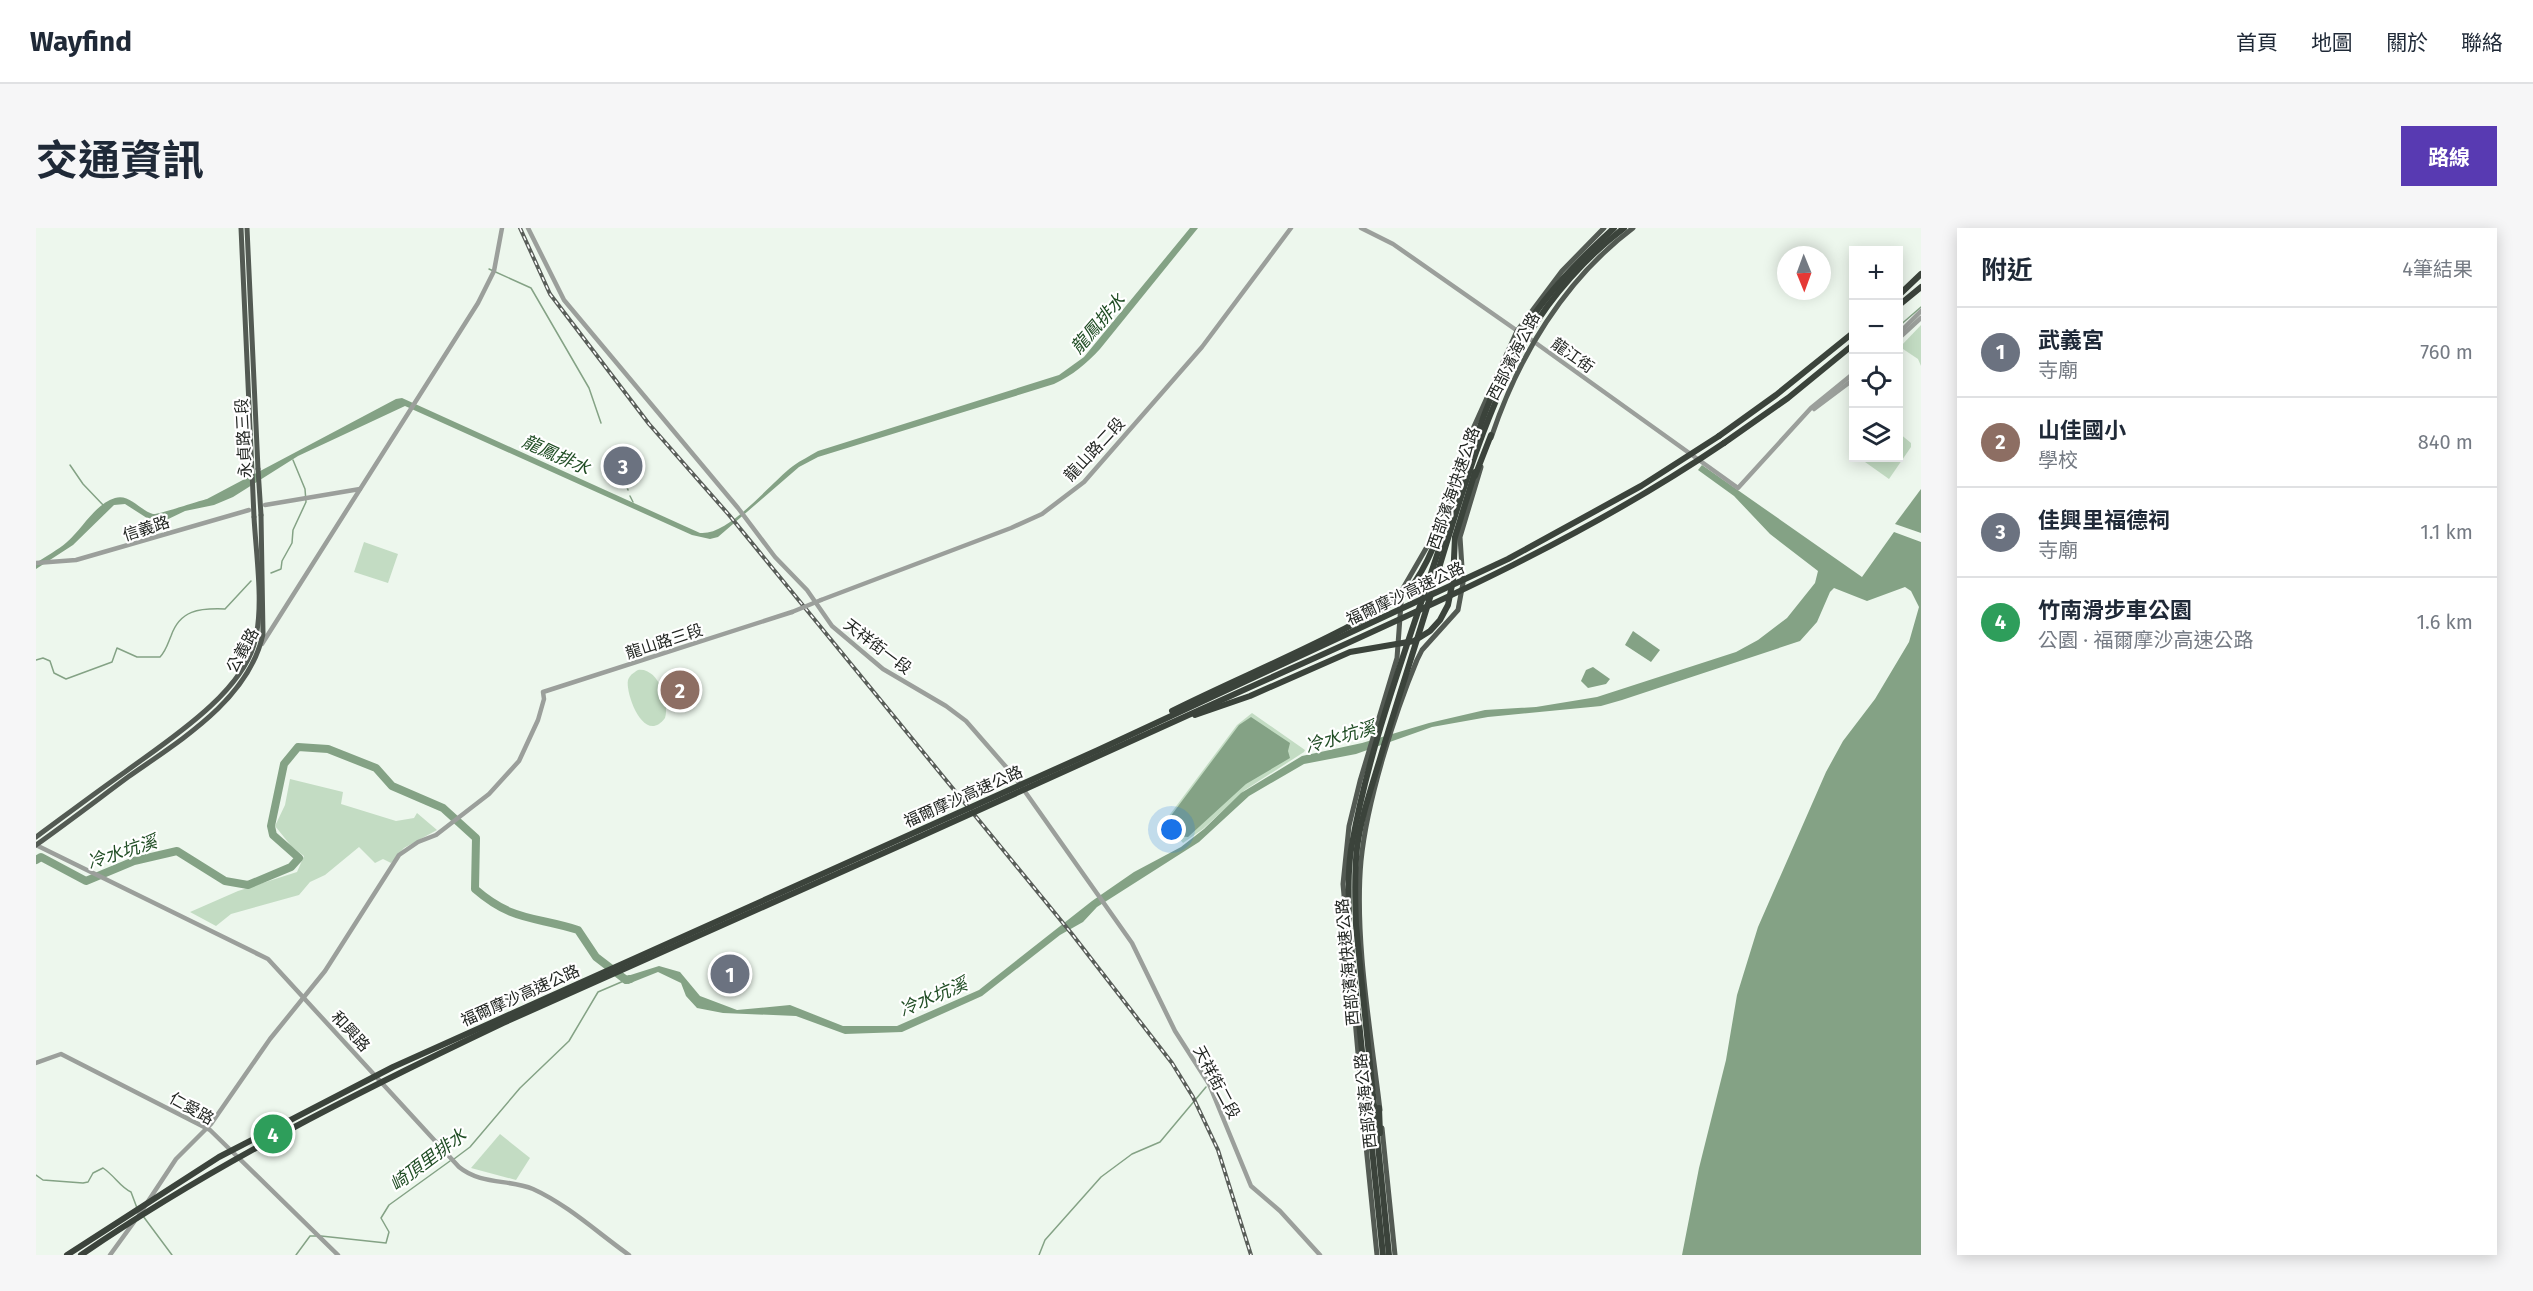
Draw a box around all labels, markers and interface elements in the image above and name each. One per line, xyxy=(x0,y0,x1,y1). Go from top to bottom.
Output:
text: Wayfind xyxy=(30,25,132,58)
text: 首頁 xyxy=(2236,30,2278,56)
text: 地圖 xyxy=(2311,30,2353,56)
text: 關於 xyxy=(2386,30,2428,56)
text: 聯絡 xyxy=(2461,30,2503,56)
button: 路線 xyxy=(2401,126,2497,186)
text: 交通資訊 xyxy=(36,136,204,186)
north arrow xyxy=(1777,246,1831,300)
map controls xyxy=(1849,246,1903,462)
button: + xyxy=(1849,246,1903,300)
text: 附近 xyxy=(1981,255,2033,286)
text: 4筆結果 xyxy=(2402,257,2473,281)
water label: 龍鳳排水 xyxy=(1066,289,1131,358)
button: − xyxy=(1849,300,1903,354)
street label: 西部濱海公路 xyxy=(1483,309,1544,403)
text: 武義宮 xyxy=(2038,327,2104,354)
street label: 龍江街 xyxy=(1548,334,1598,377)
text: 1 xyxy=(1996,340,2005,364)
text: 760 m xyxy=(2420,340,2473,364)
button: locate xyxy=(1849,354,1903,408)
text: 寺廟 xyxy=(2038,358,2078,382)
street label: 永貞路三段 xyxy=(232,398,255,478)
button: layers xyxy=(1849,408,1903,462)
street label: 龍山路二段 xyxy=(1060,414,1129,485)
text: 山佳國小 xyxy=(2038,417,2126,444)
street label: 西部濱海快速公路 xyxy=(1424,425,1483,552)
water label: 龍鳳排水 xyxy=(519,430,594,480)
text: 2 xyxy=(1995,430,2006,454)
text: 840 m xyxy=(2418,430,2473,454)
pin: 3 xyxy=(604,444,642,488)
text: 學校 xyxy=(2038,448,2078,472)
text: 佳興里福德祠 xyxy=(2038,507,2170,534)
street label: 信義路 xyxy=(120,512,172,545)
text: 3 xyxy=(1995,520,2006,544)
text: 1.1 km xyxy=(2420,520,2473,544)
text: 寺廟 xyxy=(2038,538,2078,562)
street label: 福爾摩沙高速公路 xyxy=(1343,558,1467,629)
text: 竹南滑步車公園 xyxy=(2038,597,2192,624)
text: 4 xyxy=(1995,610,2006,634)
text: 1.6 km xyxy=(2416,610,2473,634)
street label: 天祥街一段 xyxy=(840,615,915,678)
street label: 龍山路三段 xyxy=(623,620,705,663)
street label: 公義路 xyxy=(222,625,262,676)
text: 公園 · 福爾摩沙高速公路 xyxy=(2038,628,2253,652)
pin: 2 xyxy=(660,668,700,712)
water label: 冷水坑溪 xyxy=(1302,716,1381,757)
street label: 福爾摩沙高速公路 xyxy=(901,762,1026,831)
your location xyxy=(1157,815,1186,844)
water label: 冷水坑溪 xyxy=(84,829,162,874)
street label: 西部濱海快速公路 xyxy=(1332,897,1363,1027)
pin: 1 xyxy=(710,952,750,996)
street label: 福爾摩沙高速公路 xyxy=(458,961,583,1030)
water label: 冷水坑溪 xyxy=(896,972,973,1021)
street label: 和興路 xyxy=(327,1007,374,1055)
street label: 天祥街二段 xyxy=(1189,1042,1244,1122)
street label: 西部濱海公路 xyxy=(1351,1052,1380,1150)
street label: 仁愛路 xyxy=(166,1088,217,1128)
pin: 4 xyxy=(254,1112,292,1156)
water label: 崎頂里排水 xyxy=(385,1124,471,1196)

